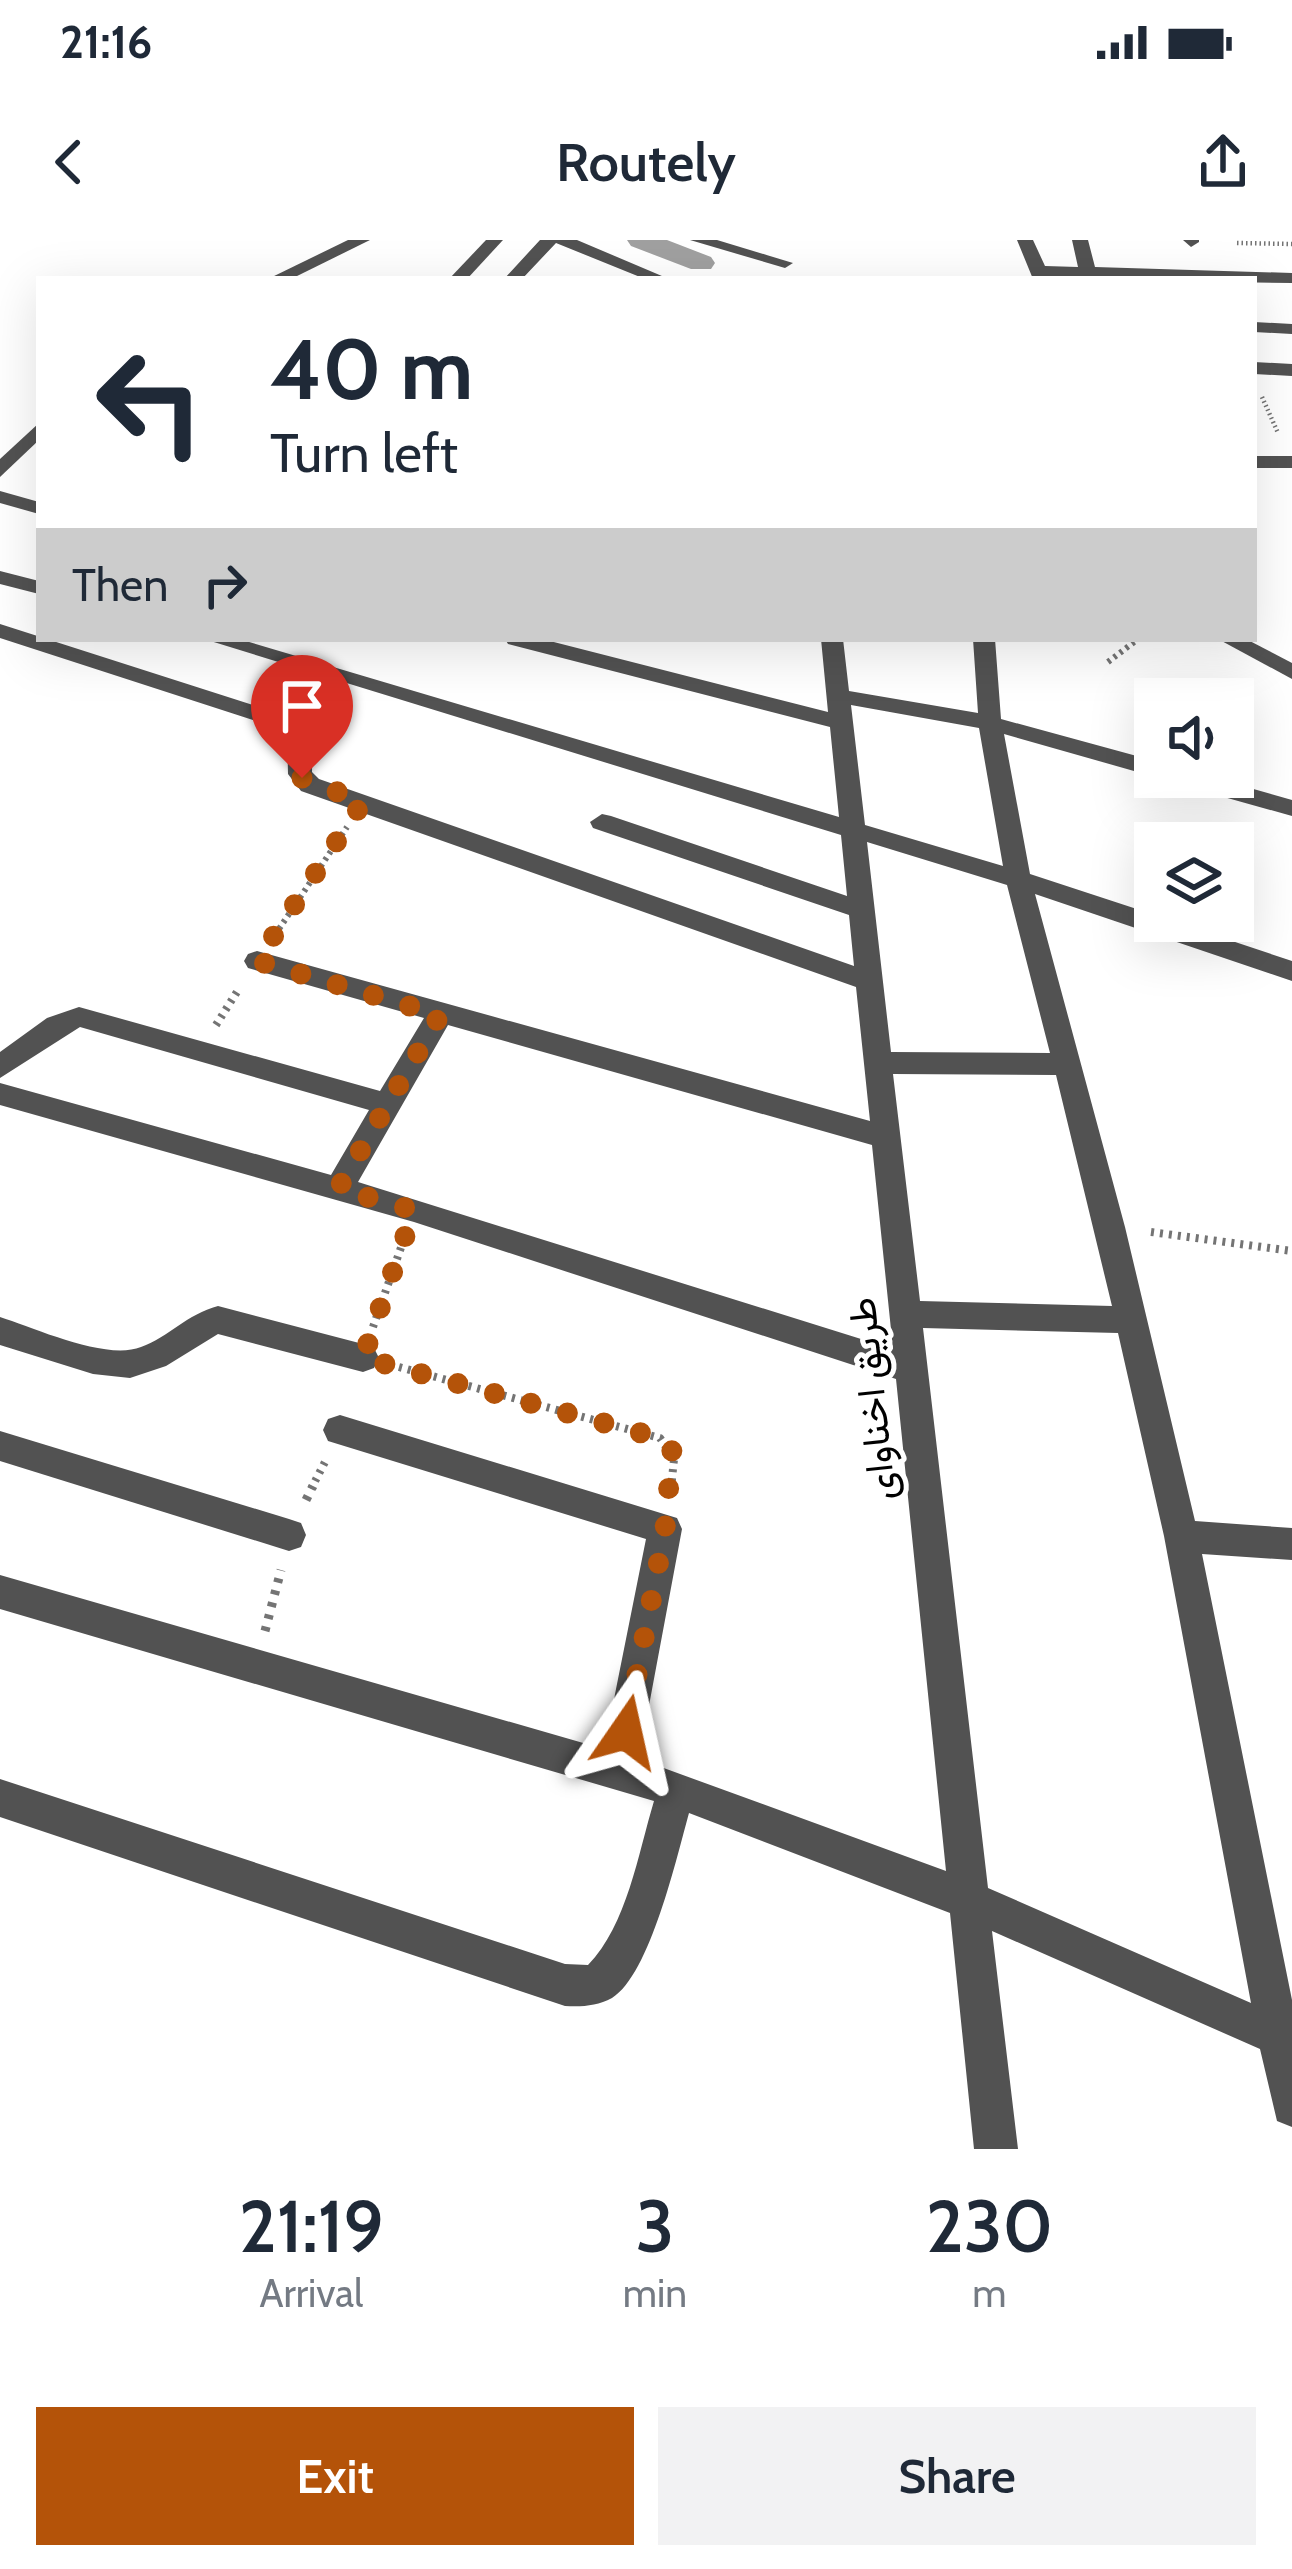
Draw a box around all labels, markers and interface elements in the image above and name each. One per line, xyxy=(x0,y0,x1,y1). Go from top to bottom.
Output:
text: 21:16 xyxy=(60,15,152,69)
icon: back xyxy=(36,129,102,195)
text: Routely xyxy=(556,129,736,195)
icon: share xyxy=(1190,129,1256,195)
text: 40 m xyxy=(270,318,473,420)
icon: left xyxy=(72,324,228,480)
text: Turn left xyxy=(270,420,458,486)
icon: right xyxy=(192,552,258,618)
text: Then xyxy=(72,558,168,612)
pin xyxy=(251,655,353,778)
icon: arrive xyxy=(269,673,335,739)
map controls xyxy=(1134,678,1254,942)
button: sound xyxy=(1134,678,1254,798)
button: layers xyxy=(1134,822,1254,942)
street label: طريق اخناواى xyxy=(836,1295,907,1503)
position arrow xyxy=(563,1669,689,1795)
text: 21:19 xyxy=(239,2183,384,2270)
text: 3 xyxy=(635,2183,674,2270)
text: 230 xyxy=(926,2183,1053,2270)
text: Arrival xyxy=(259,2269,363,2317)
text: min xyxy=(623,2269,687,2317)
text: m xyxy=(972,2269,1007,2317)
button: Exit xyxy=(36,2407,634,2545)
button: Share xyxy=(658,2407,1256,2545)

